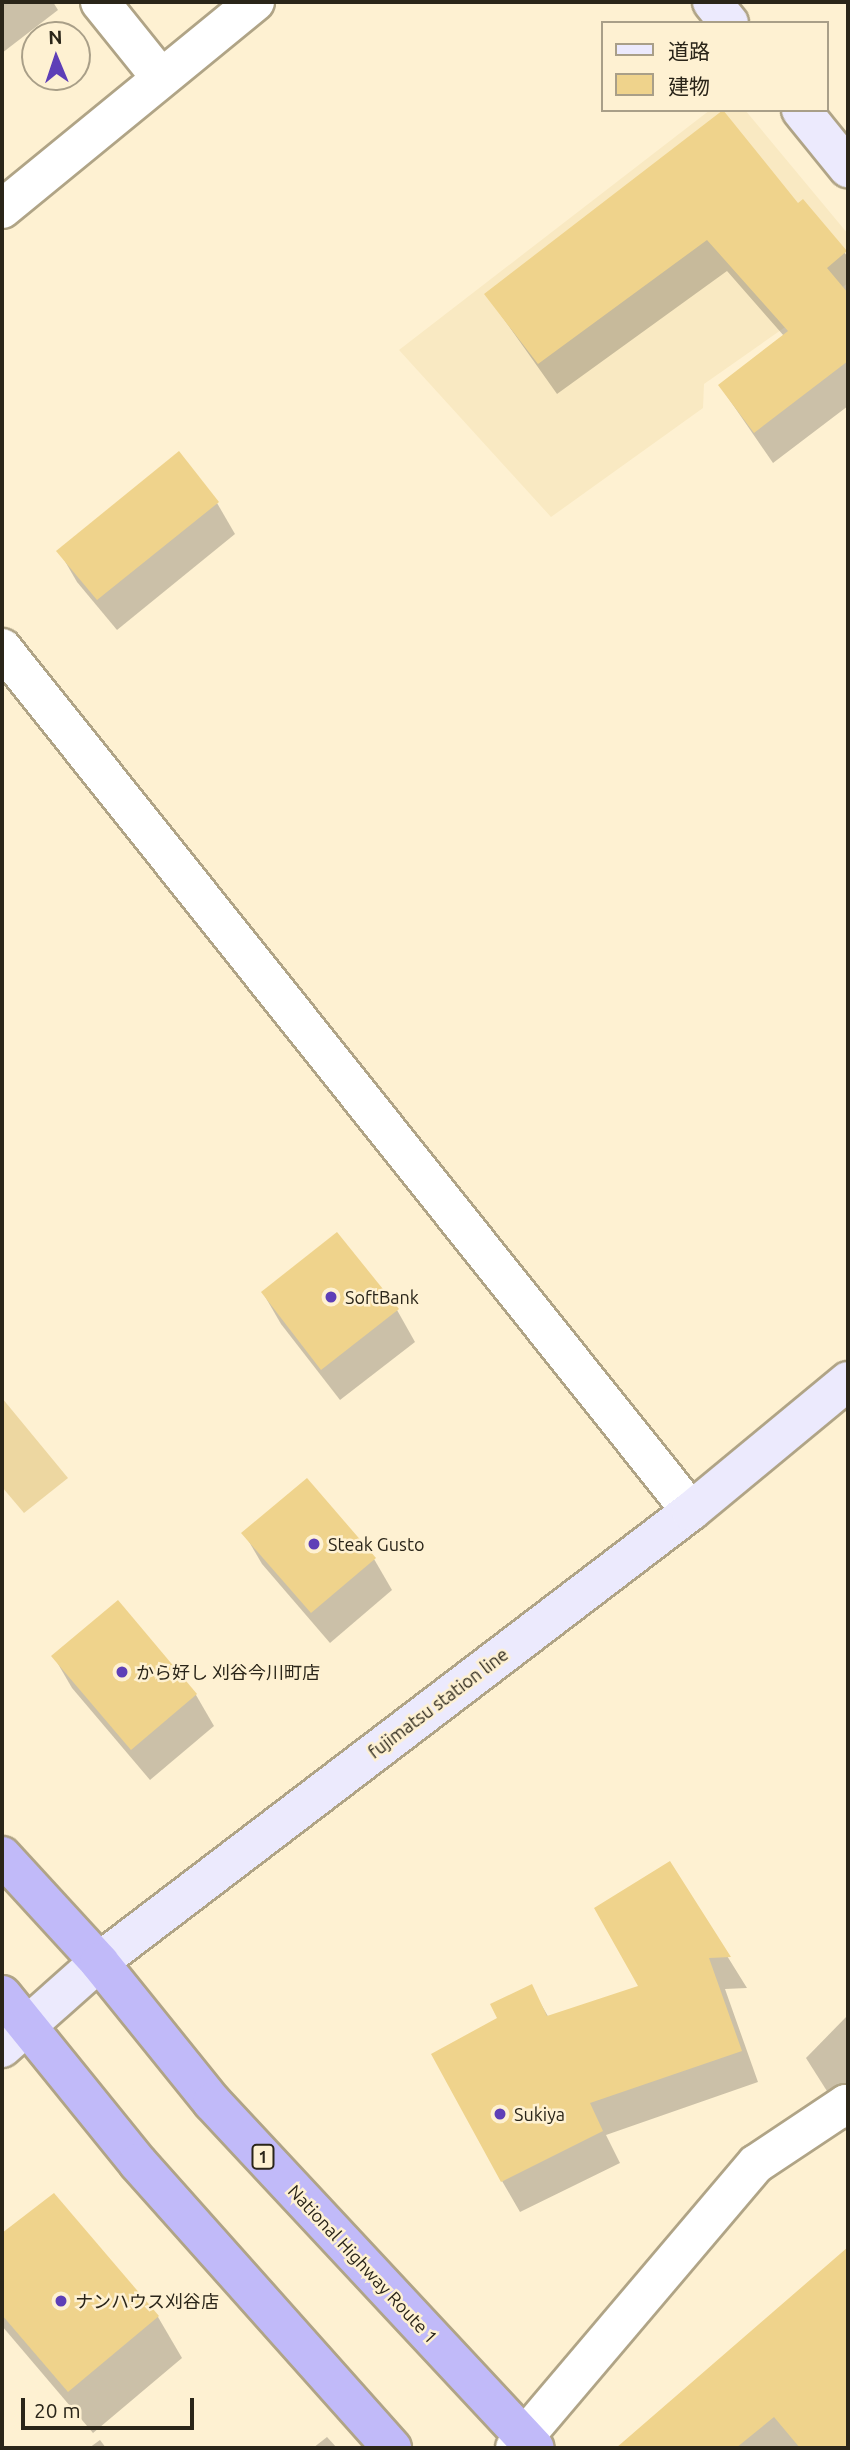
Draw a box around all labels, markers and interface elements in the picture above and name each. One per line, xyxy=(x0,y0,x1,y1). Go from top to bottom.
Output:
north arrow xyxy=(21,21,91,91)
legend xyxy=(602,21,829,112)
text: N xyxy=(48,26,63,48)
text: 道路 xyxy=(668,39,710,63)
text: 建物 xyxy=(668,74,710,98)
place label: SoftBank xyxy=(345,1286,419,1308)
marker: SoftBank xyxy=(323,1289,339,1305)
place label: Steak Gusto xyxy=(328,1533,424,1555)
marker: Steak Gusto xyxy=(306,1536,322,1552)
street label: fujimatsu station line xyxy=(364,1643,512,1763)
place label: から好し 刈谷今川町店 xyxy=(136,1661,320,1683)
marker: から好し 刈谷今川町店 xyxy=(114,1664,130,1680)
place label: Sukiya xyxy=(514,2103,565,2125)
marker: Sukiya xyxy=(492,2106,508,2122)
road number: 1 xyxy=(251,2144,275,2170)
street label: National Highway Route 1 xyxy=(284,2180,442,2348)
place label: ナンハウス刈谷店 xyxy=(75,2290,219,2312)
marker: ナンハウス刈谷店 xyxy=(53,2293,69,2309)
scale bar xyxy=(24,2384,198,2428)
text: 20 m xyxy=(34,2398,81,2422)

